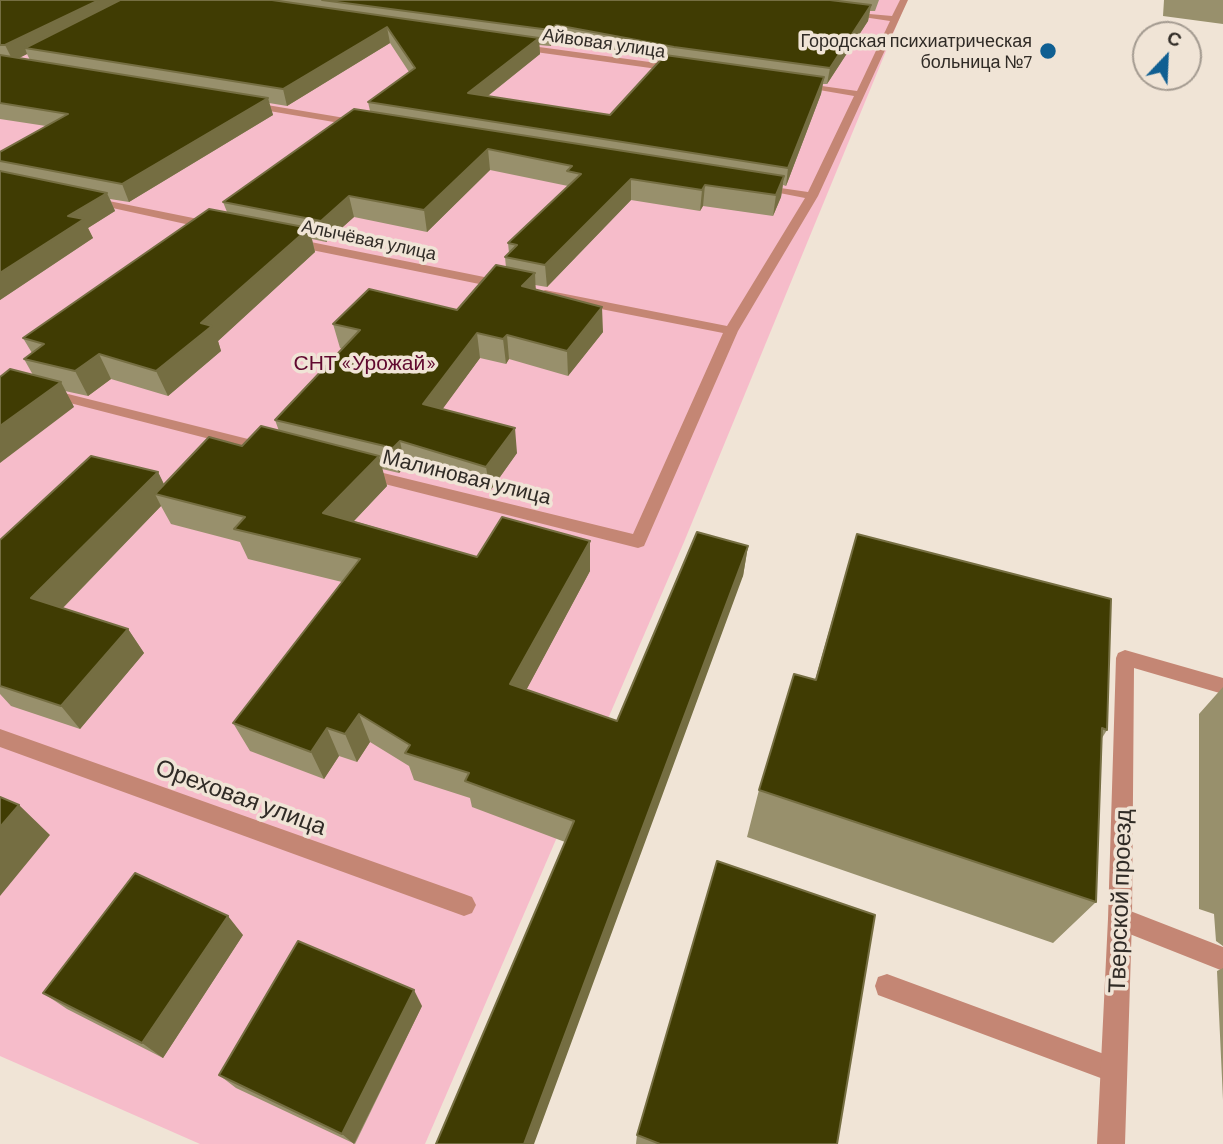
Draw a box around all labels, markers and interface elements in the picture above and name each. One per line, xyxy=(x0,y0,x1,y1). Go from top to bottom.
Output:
north arrow xyxy=(1132,21,1202,91)
street label: Айвовая улица xyxy=(541,24,667,62)
text: С xyxy=(1164,25,1185,51)
place label: Городская психиатрическая больница №7 xyxy=(800,30,1032,72)
marker: Городская психиатрическая больница №7 xyxy=(1038,41,1058,61)
street label: Алычёвая улица xyxy=(300,215,438,265)
park label: СНТ «Урожай» xyxy=(293,350,437,376)
street label: Малиновая улица xyxy=(380,444,554,510)
street label: Ореховая улица xyxy=(152,753,330,841)
street label: Тверской проезд xyxy=(1102,809,1138,993)

